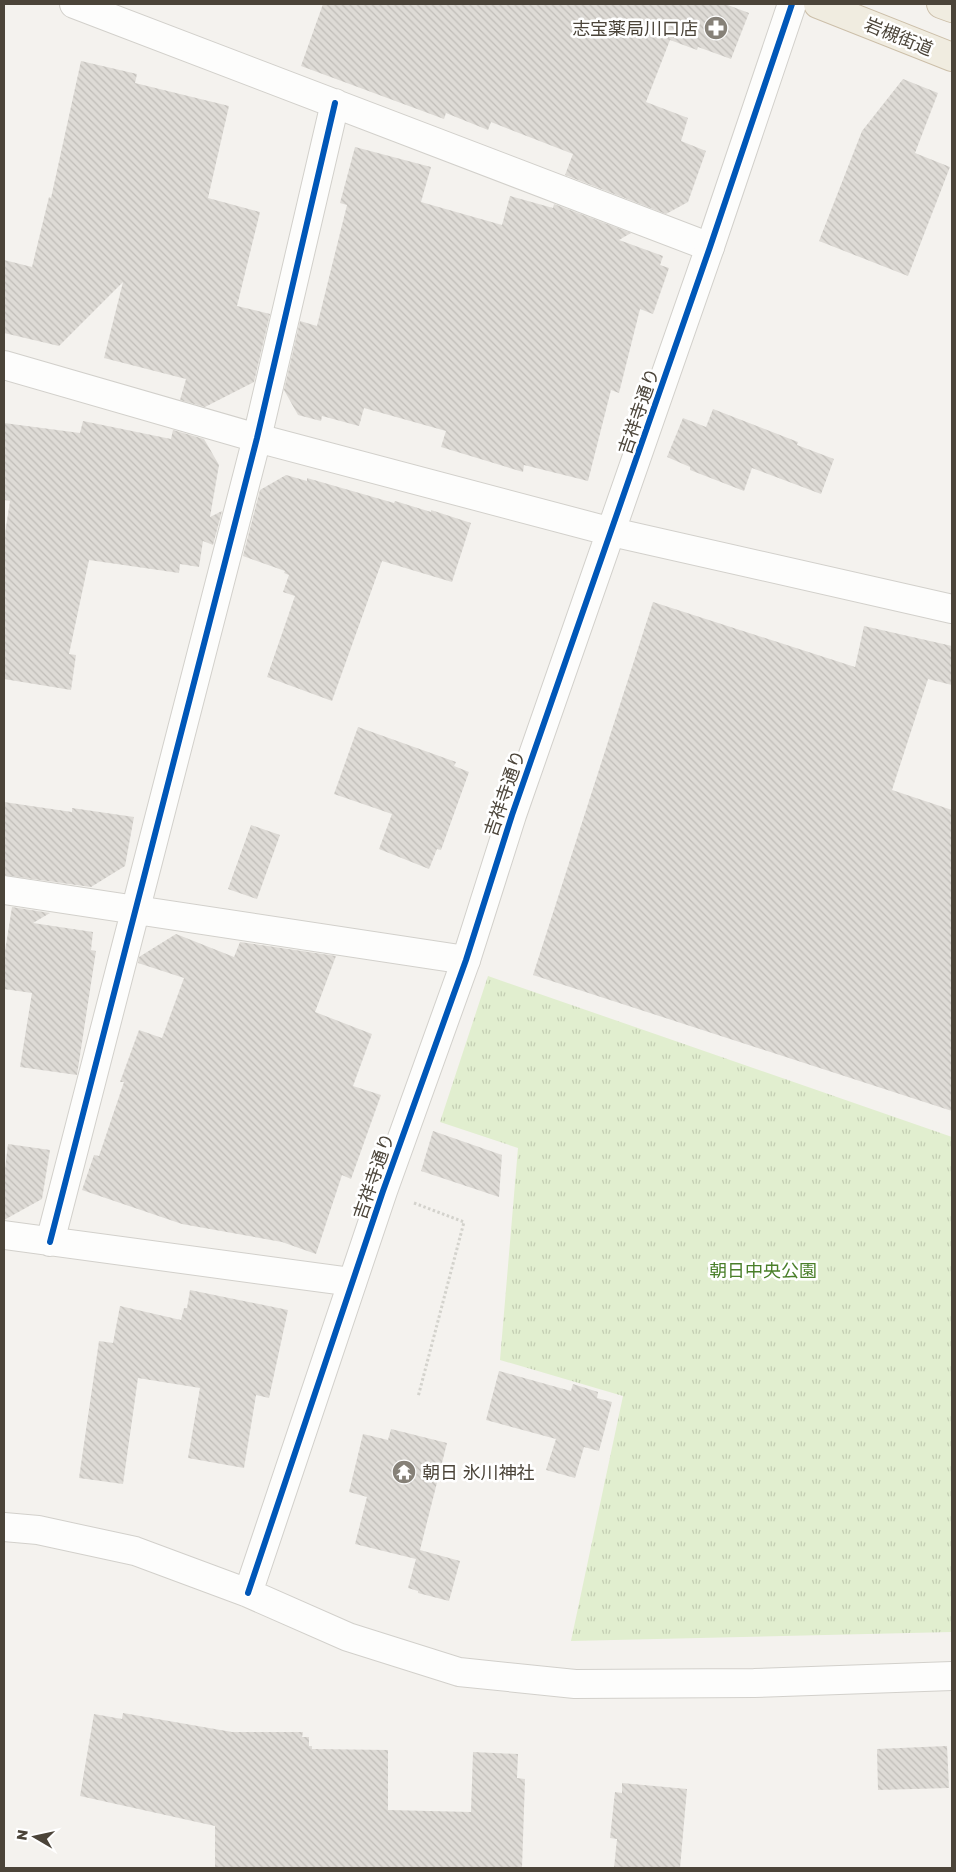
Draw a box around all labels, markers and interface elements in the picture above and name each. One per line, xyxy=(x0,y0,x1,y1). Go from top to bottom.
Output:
street label: 岩槻街道 xyxy=(862,12,936,60)
pharmacy icon: 志宝薬局川口店 xyxy=(703,15,729,41)
place label: 志宝薬局川口店 xyxy=(572,17,698,39)
street label: 吉祥寺通り xyxy=(613,365,663,457)
street label: 吉祥寺通り xyxy=(479,747,529,839)
street label: 吉祥寺通り xyxy=(348,1130,398,1222)
park label: 朝日中央公園 xyxy=(709,1259,817,1281)
temple icon: 朝日 氷川神社 xyxy=(391,1459,417,1485)
place label: 朝日 氷川神社 xyxy=(422,1461,535,1483)
north arrow xyxy=(10,1812,60,1862)
text: N xyxy=(12,1828,31,1841)

